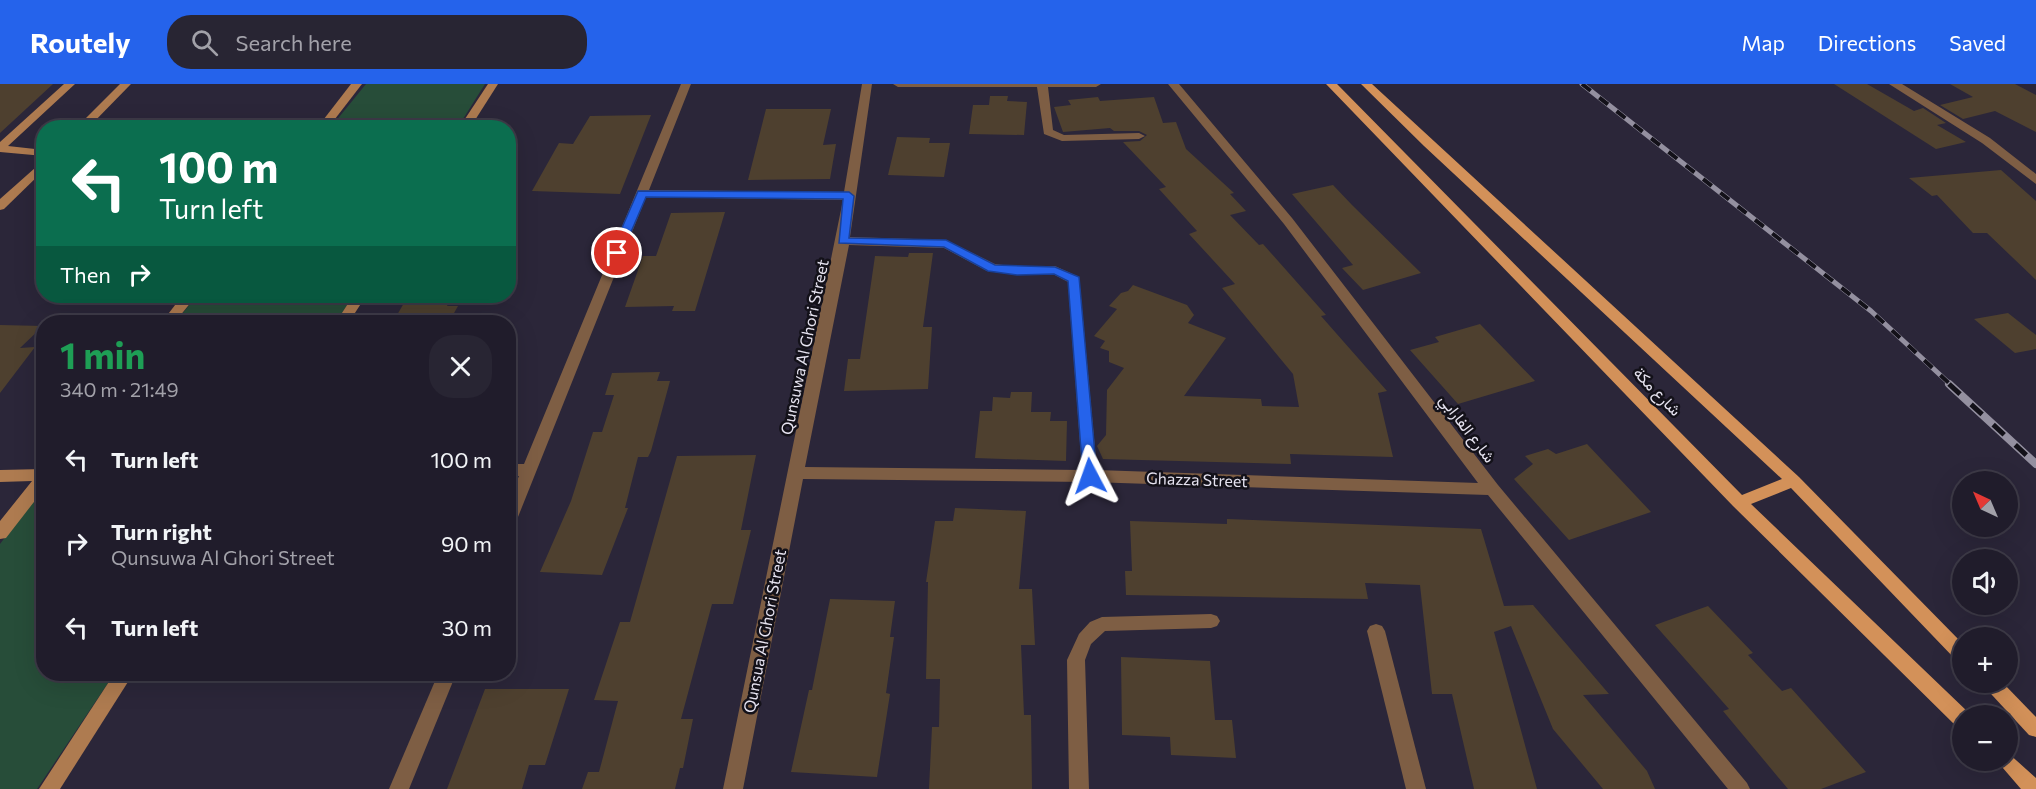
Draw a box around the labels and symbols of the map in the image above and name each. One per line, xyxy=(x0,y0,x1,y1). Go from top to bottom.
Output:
pin xyxy=(591,227,642,278)
street label: Qunsuwa Al Ghori Street xyxy=(776,257,832,436)
street label: شارع مكة xyxy=(1628,363,1686,421)
street label: شارع الفارابي xyxy=(1432,390,1500,469)
position arrow xyxy=(1058,444,1122,508)
street label: Ghazza Street xyxy=(1146,468,1249,490)
north arrow xyxy=(1952,471,2018,537)
street label: Qunsua Al Ghori Street xyxy=(739,547,789,714)

